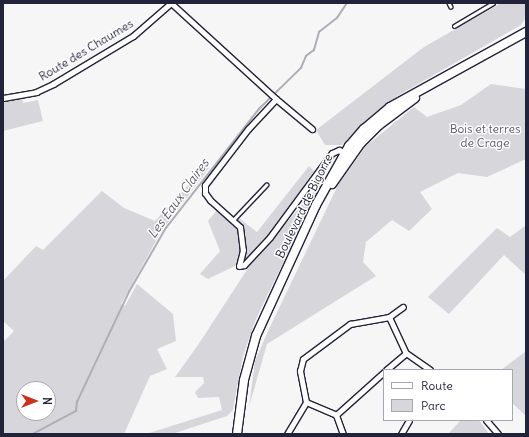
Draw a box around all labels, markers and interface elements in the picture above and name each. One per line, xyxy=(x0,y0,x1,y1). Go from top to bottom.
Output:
street label: Route des Chaumes xyxy=(36,16,136,84)
park label: Bois et terres de Crage xyxy=(450,122,520,150)
street label: Boulevard de Bigorre xyxy=(272,151,336,261)
water label: Les Eaux Claires xyxy=(145,156,213,242)
legend xyxy=(383,369,513,421)
text: Route xyxy=(421,378,453,393)
north arrow xyxy=(16,381,56,421)
text: N xyxy=(40,397,54,405)
text: Parc xyxy=(421,398,446,413)

